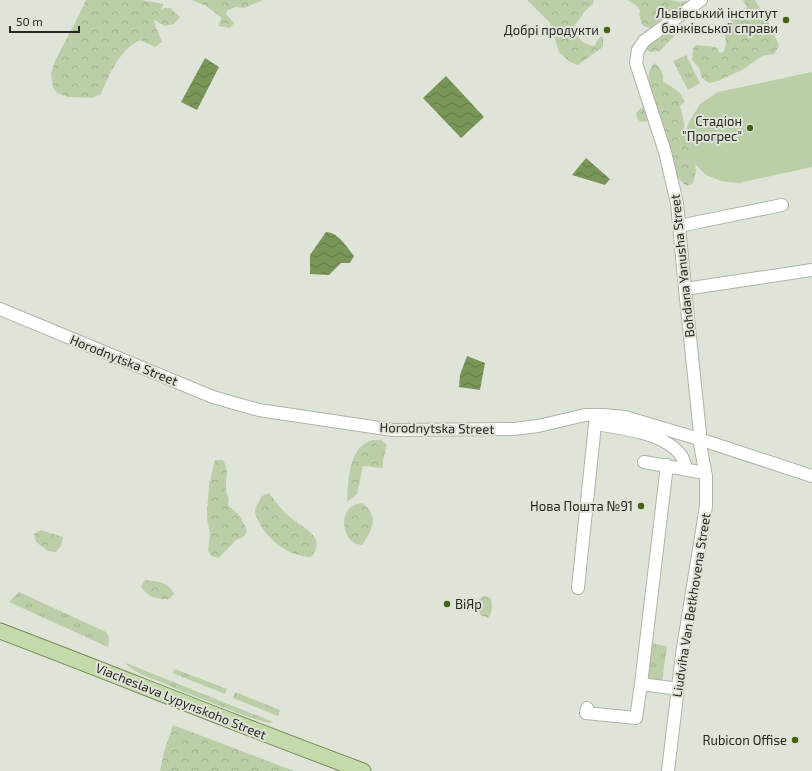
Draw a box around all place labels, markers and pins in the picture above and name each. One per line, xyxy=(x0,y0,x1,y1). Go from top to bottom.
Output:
place label: Львівський інститут банківської справи xyxy=(656,5,779,36)
marker: Львівський інститут банківської справи xyxy=(781,15,791,25)
place label: Добрі продукти xyxy=(504,22,599,38)
marker: Добрі продукти xyxy=(602,25,612,35)
place label: Стадіон "Прогрес" xyxy=(682,113,742,144)
marker: Стадіон "Прогрес" xyxy=(745,123,755,133)
place label: Нова Пошта №91 xyxy=(530,498,633,514)
marker: Нова Пошта №91 xyxy=(636,501,646,511)
place label: ВіЯр xyxy=(455,596,482,612)
marker: ВіЯр xyxy=(442,599,452,609)
place label: Rubicon Offise xyxy=(702,732,787,748)
marker: Rubicon Offise xyxy=(790,735,800,745)

